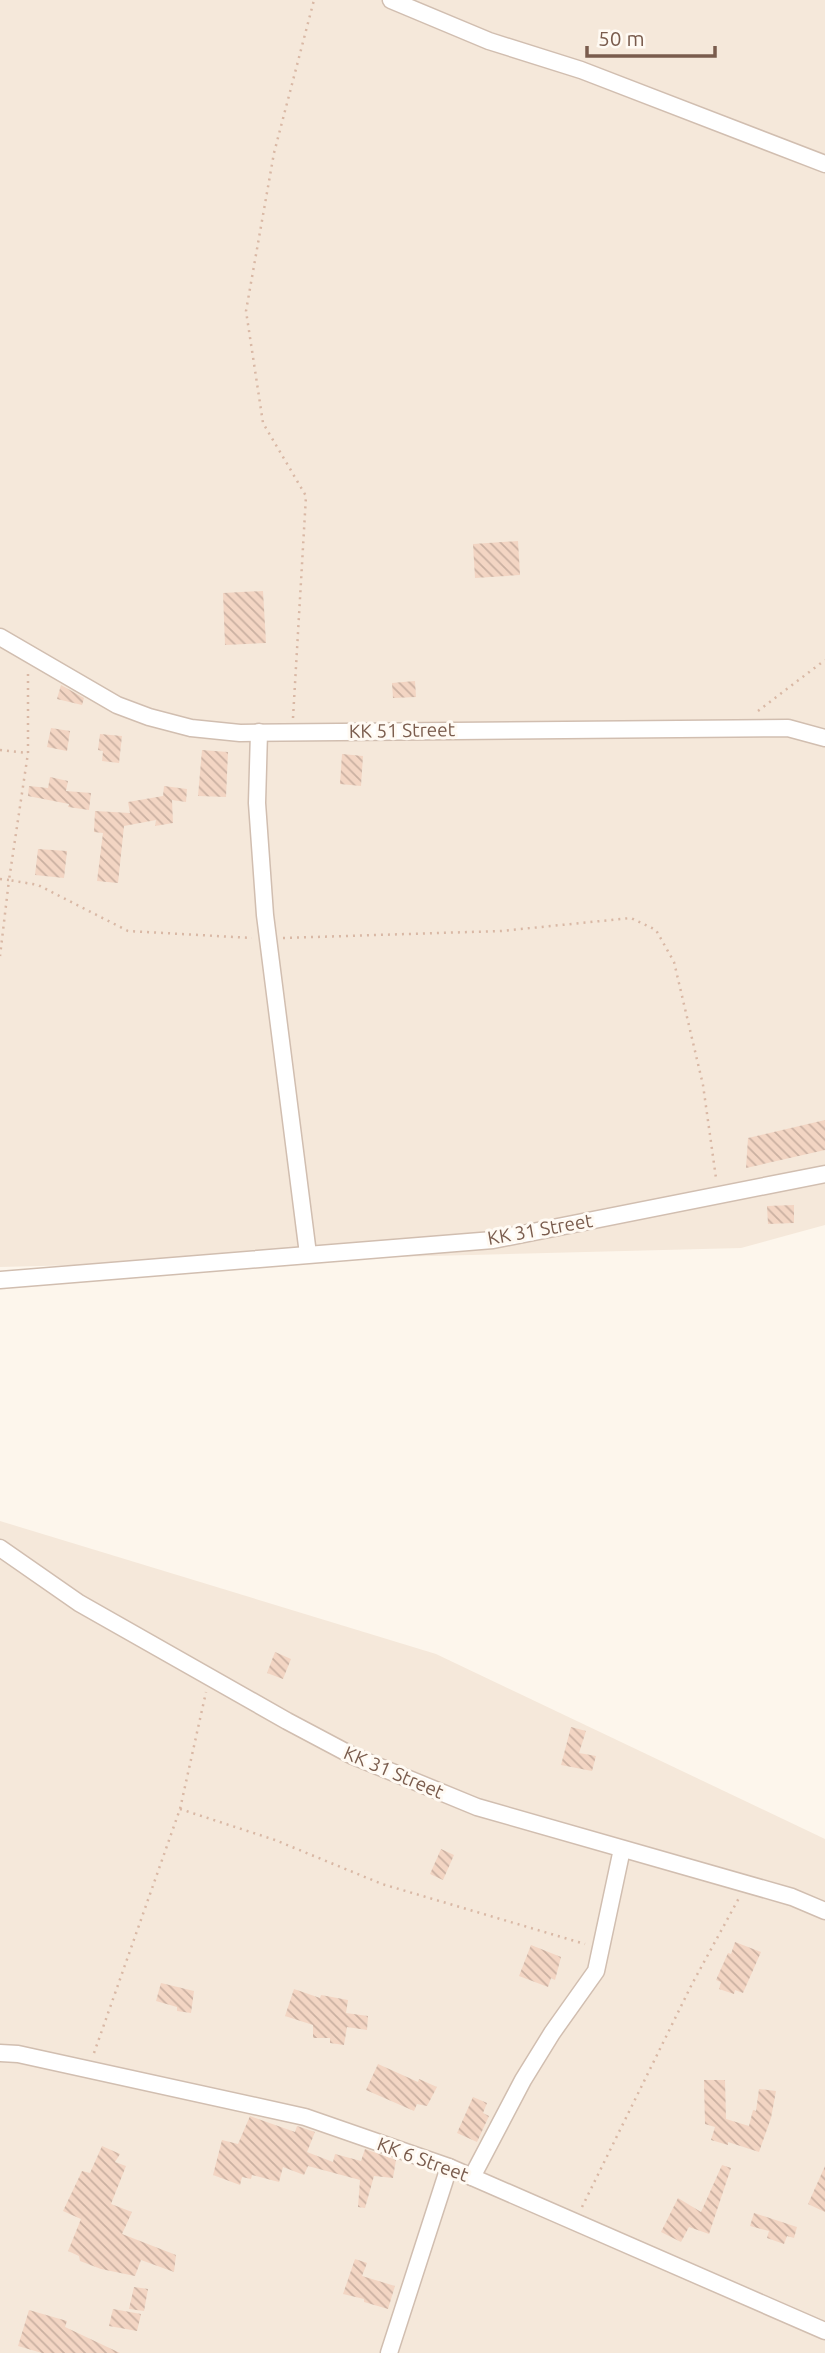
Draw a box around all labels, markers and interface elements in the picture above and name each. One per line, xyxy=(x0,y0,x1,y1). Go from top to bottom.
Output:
scale bar xyxy=(587,14,715,58)
text: 50 m xyxy=(598,26,645,50)
street label: KK 51 Street xyxy=(349,718,456,742)
street label: KK 31 Street xyxy=(486,1209,595,1249)
street label: KK 31 Street xyxy=(341,1741,448,1803)
street label: KK 6 Street xyxy=(374,2132,472,2186)

